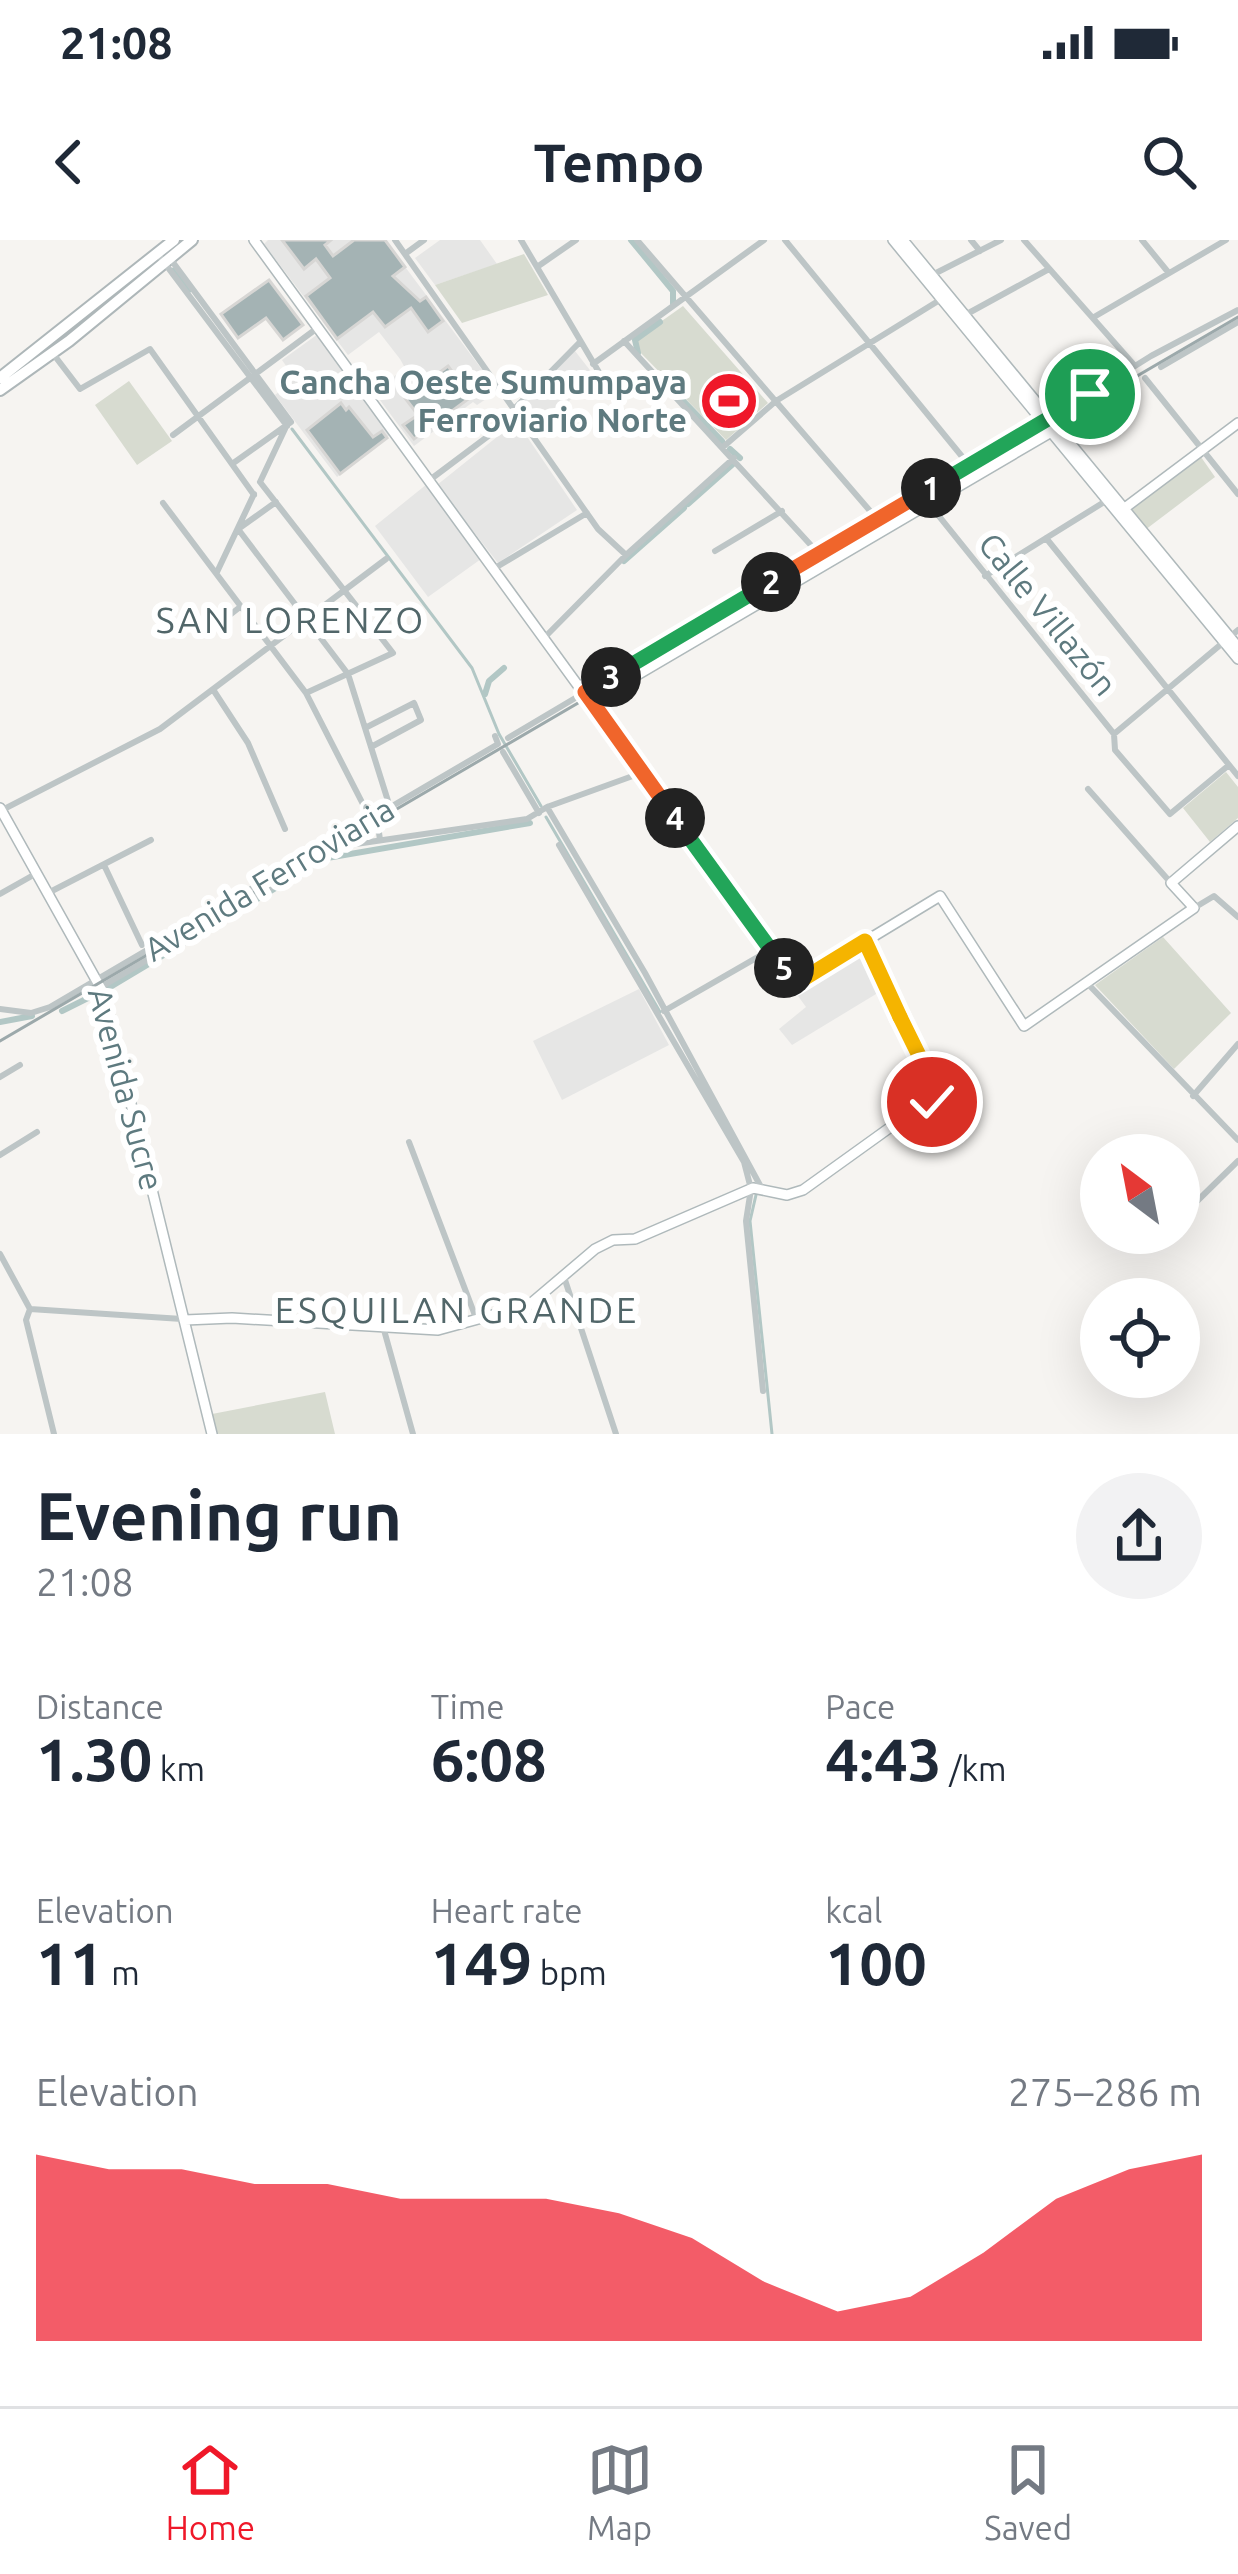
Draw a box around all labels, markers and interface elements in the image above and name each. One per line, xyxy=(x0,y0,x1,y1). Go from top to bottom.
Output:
text: 21:08 xyxy=(60,17,173,68)
icon: back xyxy=(36,129,102,195)
icon: search xyxy=(1136,129,1202,195)
text: Tempo xyxy=(533,132,705,192)
pin xyxy=(1039,343,1141,445)
icon: arrive xyxy=(1057,361,1123,427)
place label: Cancha Oeste Sumumpaya Ferroviario Norte xyxy=(279,363,687,438)
sports icon: Cancha Oeste Sumumpaya Ferroviario Norte xyxy=(698,370,760,432)
pin: 1 xyxy=(901,458,961,518)
text: 1 xyxy=(922,469,940,506)
street label: Calle Villazón xyxy=(972,525,1125,702)
pin: 2 xyxy=(741,552,801,612)
text: 2 xyxy=(762,563,780,600)
district label: SAN LORENZO xyxy=(156,599,426,640)
pin: 3 xyxy=(581,647,641,707)
text: 3 xyxy=(602,658,620,695)
pin: 4 xyxy=(645,788,705,848)
street label: Avenida Ferroviaria xyxy=(137,790,400,968)
text: 4 xyxy=(666,799,684,836)
pin: 5 xyxy=(754,938,814,998)
text: 5 xyxy=(775,949,793,986)
street label: Avenida Sucre xyxy=(82,984,171,1194)
pin xyxy=(881,1051,983,1153)
icon: check xyxy=(899,1069,965,1135)
north arrow xyxy=(1080,1134,1200,1254)
map controls xyxy=(1080,1134,1200,1398)
button: locate xyxy=(1080,1278,1200,1398)
district label: ESQUILAN GRANDE xyxy=(275,1289,639,1330)
button: share xyxy=(1076,1473,1202,1599)
text: Evening run xyxy=(36,1478,402,1552)
text: 21:08 xyxy=(36,1560,134,1603)
text: Distance xyxy=(36,1688,164,1725)
text: Time xyxy=(431,1688,504,1725)
text: Pace xyxy=(825,1688,895,1725)
text: 1.30 xyxy=(36,1725,152,1792)
text: 6:08 xyxy=(431,1725,547,1792)
text: 4:43 xyxy=(825,1725,942,1792)
text: km xyxy=(152,1750,205,1787)
text: /km xyxy=(942,1750,1007,1787)
text: Elevation xyxy=(36,1892,174,1929)
text: Heart rate xyxy=(431,1892,582,1929)
text: kcal xyxy=(825,1892,882,1929)
text: 11 xyxy=(36,1929,104,1996)
text: 149 xyxy=(431,1929,532,1996)
text: 100 xyxy=(825,1929,927,1996)
text: m xyxy=(104,1954,140,1991)
text: bpm xyxy=(532,1954,607,1991)
text: Elevation xyxy=(36,2070,199,2113)
text: 275–286 m xyxy=(1008,2070,1202,2113)
tab: Home xyxy=(166,2437,255,2546)
tab: Map xyxy=(587,2437,653,2546)
tab: Saved xyxy=(984,2437,1072,2546)

